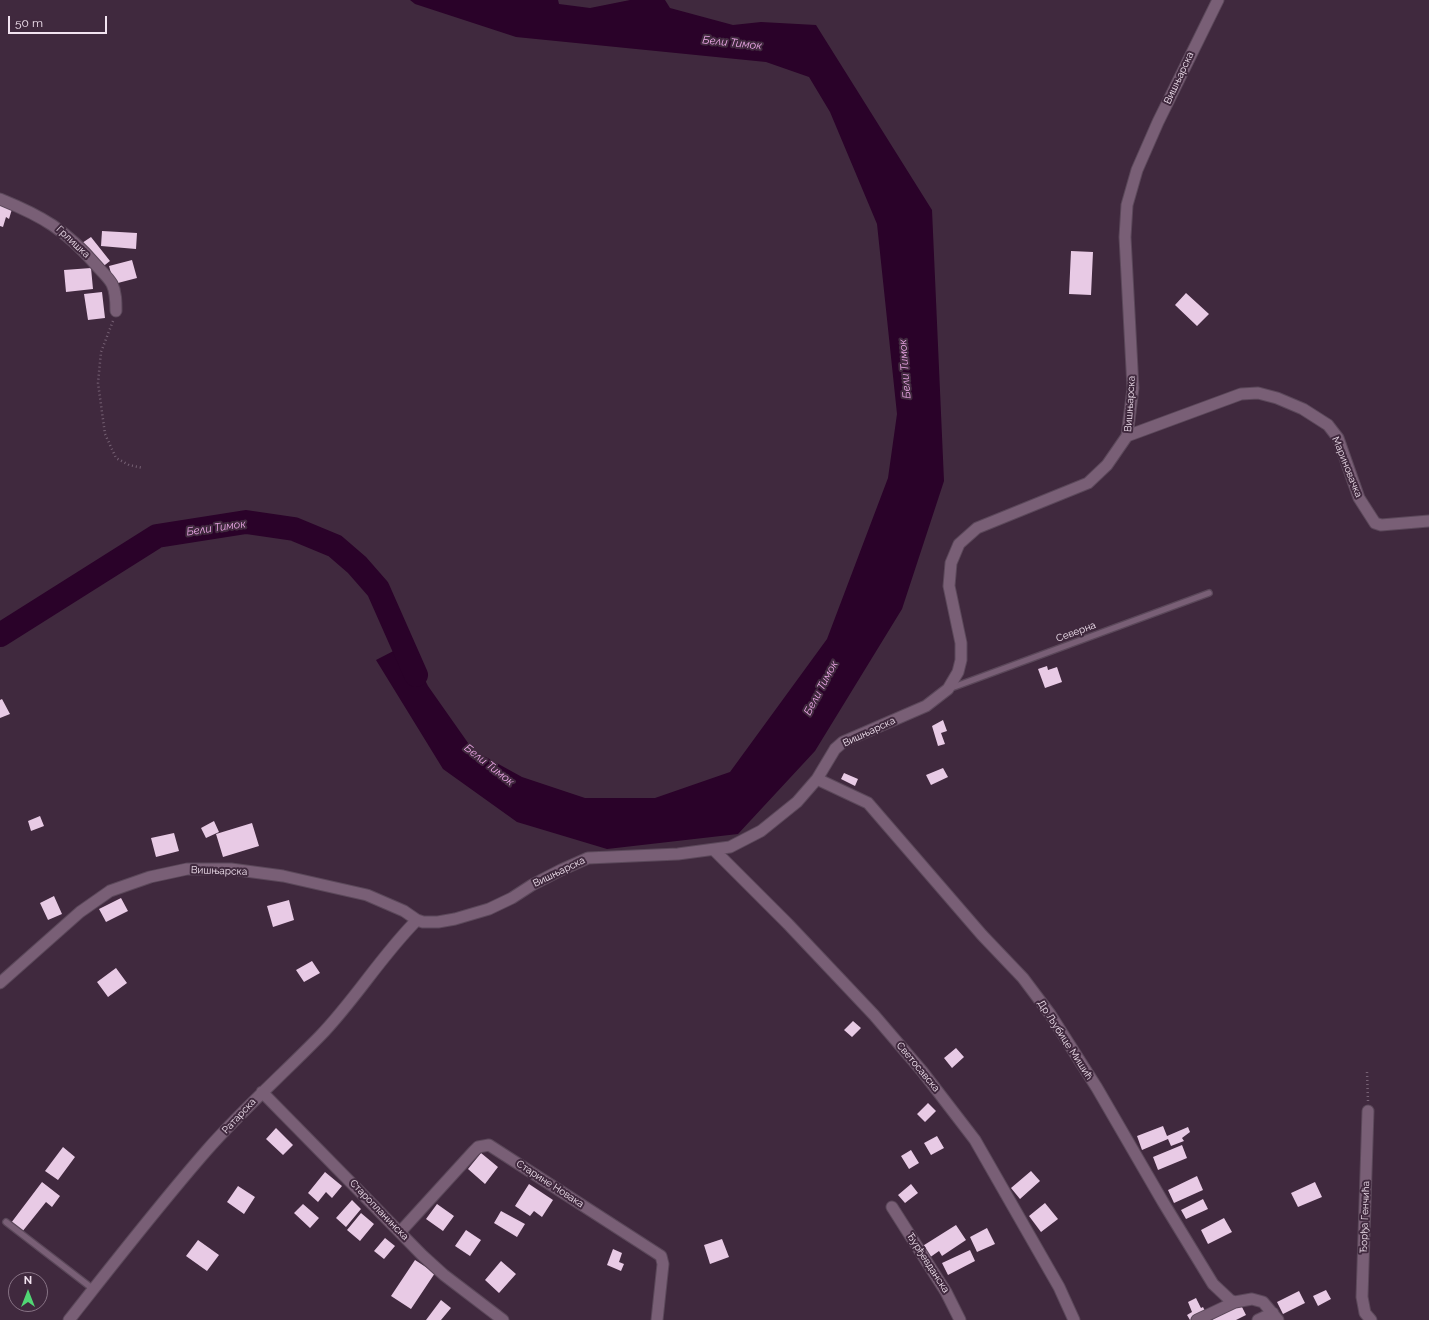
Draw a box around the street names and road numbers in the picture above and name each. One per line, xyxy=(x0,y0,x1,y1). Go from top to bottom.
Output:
street label: Вишњарска xyxy=(1162,50,1196,106)
street label: Грлишка xyxy=(54,223,92,261)
street label: Вишњарска xyxy=(1122,375,1138,433)
street label: Мариновачка xyxy=(1329,435,1365,499)
street label: Северна xyxy=(1054,619,1098,645)
street label: Вишњарска xyxy=(841,715,897,749)
street label: Вишњарска xyxy=(531,854,587,890)
street label: Вишњарска xyxy=(191,864,247,878)
street label: Др Љубице Мишић xyxy=(1035,998,1095,1082)
street label: Светосавска xyxy=(894,1040,942,1094)
street label: Ратарска xyxy=(220,1096,258,1136)
street label: Старине Новака xyxy=(514,1158,586,1210)
street label: Старопланинска xyxy=(347,1177,411,1243)
street label: Ђорђа Генчића xyxy=(1358,1181,1372,1253)
street label: Ђурђевданска xyxy=(904,1231,952,1295)

